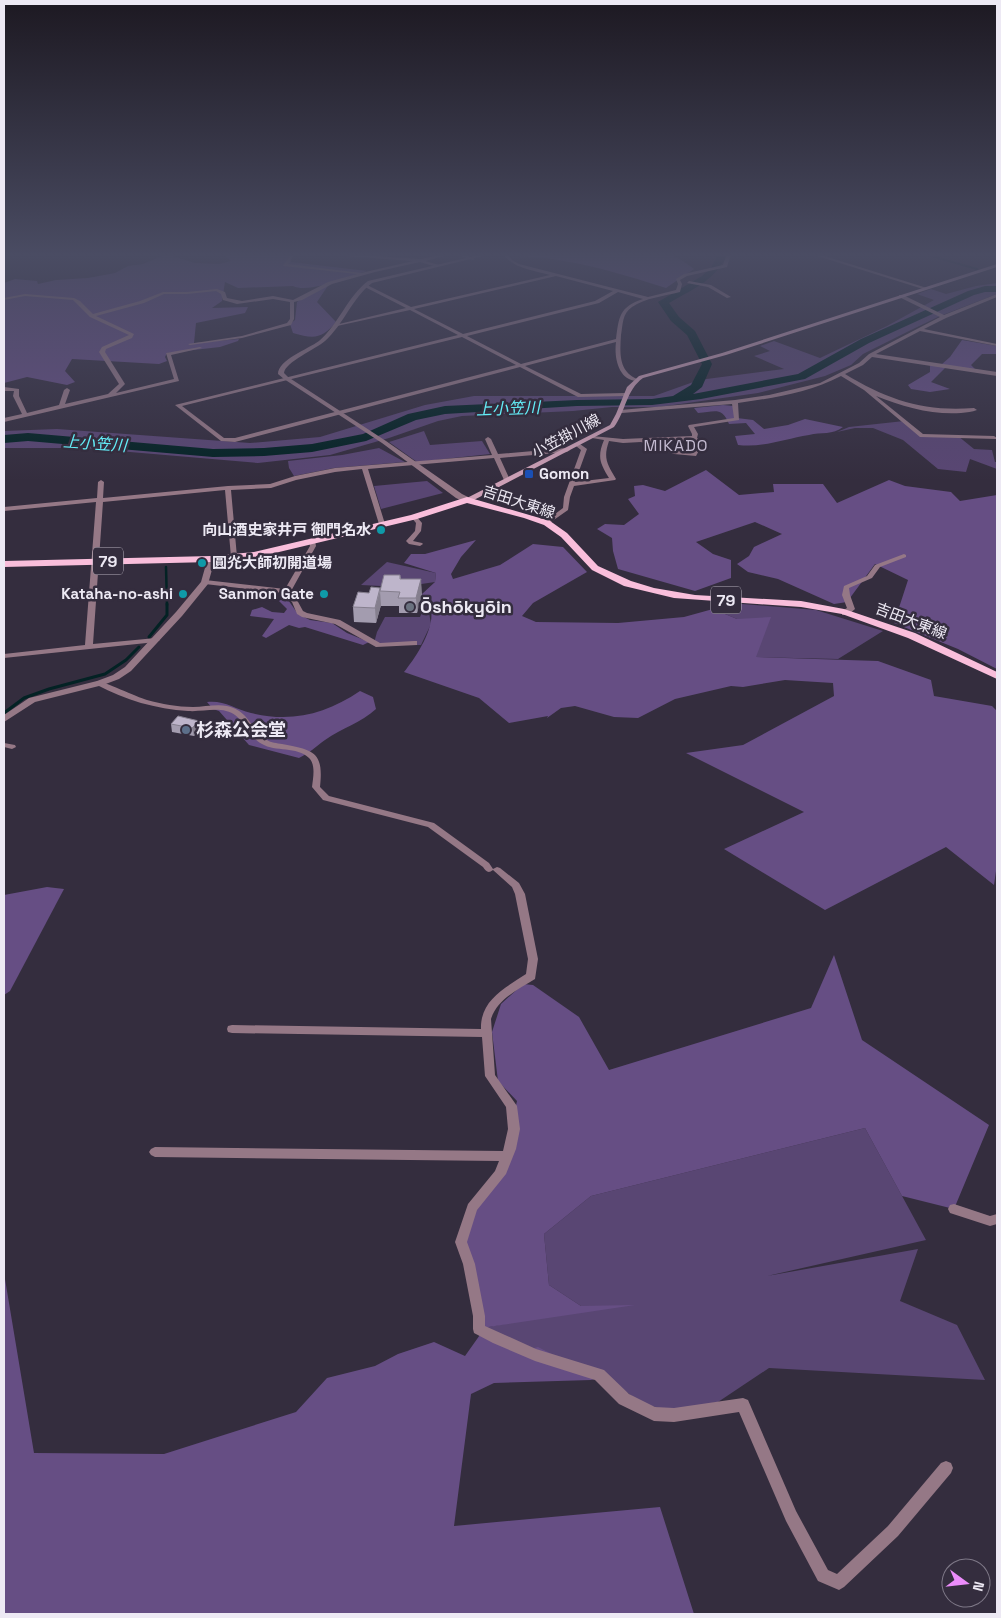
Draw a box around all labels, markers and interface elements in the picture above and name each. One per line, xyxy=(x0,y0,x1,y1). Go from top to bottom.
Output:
water label: 上小笠川 xyxy=(476,397,542,420)
street label: 小笠掛川線 xyxy=(528,410,603,462)
water label: 上小笠川 xyxy=(62,431,130,456)
district label: MIKADO xyxy=(644,435,708,456)
place label: Gomon xyxy=(539,464,589,483)
marker: Gomon xyxy=(523,468,535,480)
street label: 吉田大東線 xyxy=(481,481,558,522)
place label: 向山酒史家井戸 御門名水 xyxy=(202,520,371,539)
marker: 向山酒史家井戸 御門名水 xyxy=(375,524,387,536)
road number: 79 xyxy=(93,548,123,574)
place label: 圓灮大師初開道場 xyxy=(212,553,332,572)
marker: 圓灮大師初開道場 xyxy=(196,557,208,569)
place label: Kataha-no-ashi xyxy=(61,584,173,603)
place label: Sanmon Gate xyxy=(219,584,314,603)
road number: 79 xyxy=(711,586,741,614)
marker: Kataha-no-ashi xyxy=(177,588,189,600)
marker: Sanmon Gate xyxy=(318,588,330,600)
place label: Ōshōkyōin xyxy=(420,595,512,618)
street label: 吉田大東線 xyxy=(873,598,950,643)
marker: Ōshōkyōin xyxy=(404,601,416,613)
place label: 杉森公会堂 xyxy=(196,718,286,741)
marker: 杉森公会堂 xyxy=(180,724,192,736)
north arrow xyxy=(941,1558,991,1608)
text: N xyxy=(969,1579,988,1593)

